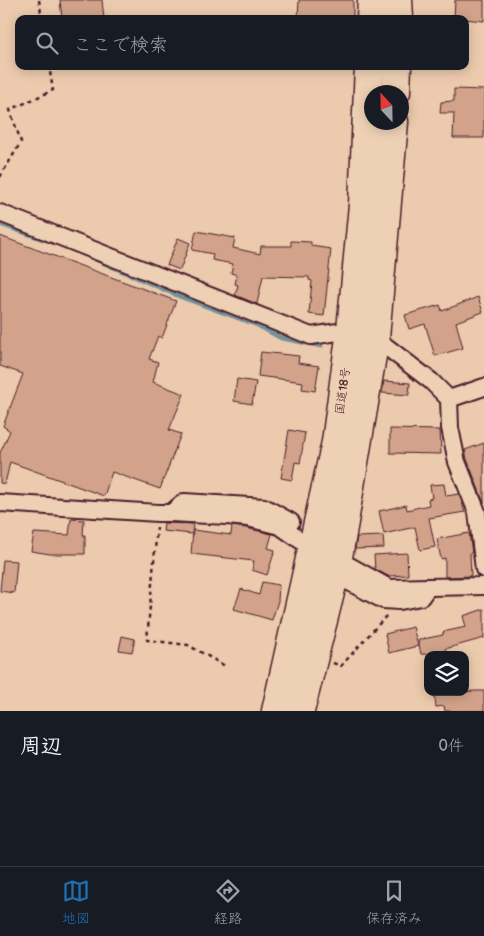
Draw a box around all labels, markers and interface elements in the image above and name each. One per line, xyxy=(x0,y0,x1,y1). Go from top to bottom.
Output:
search box xyxy=(15,15,469,70)
icon: search xyxy=(33,29,61,57)
text: ここで検索 xyxy=(73,34,168,57)
north arrow xyxy=(364,85,409,130)
street label: 国道18号 xyxy=(332,366,354,416)
map controls xyxy=(424,651,469,696)
button: layers xyxy=(424,651,469,696)
text: 周辺 xyxy=(20,734,62,759)
text: 0件 xyxy=(439,737,464,756)
tab: 地図 xyxy=(62,877,90,927)
tab: 経路 xyxy=(214,877,242,927)
tab: 保存済み xyxy=(366,877,422,927)

